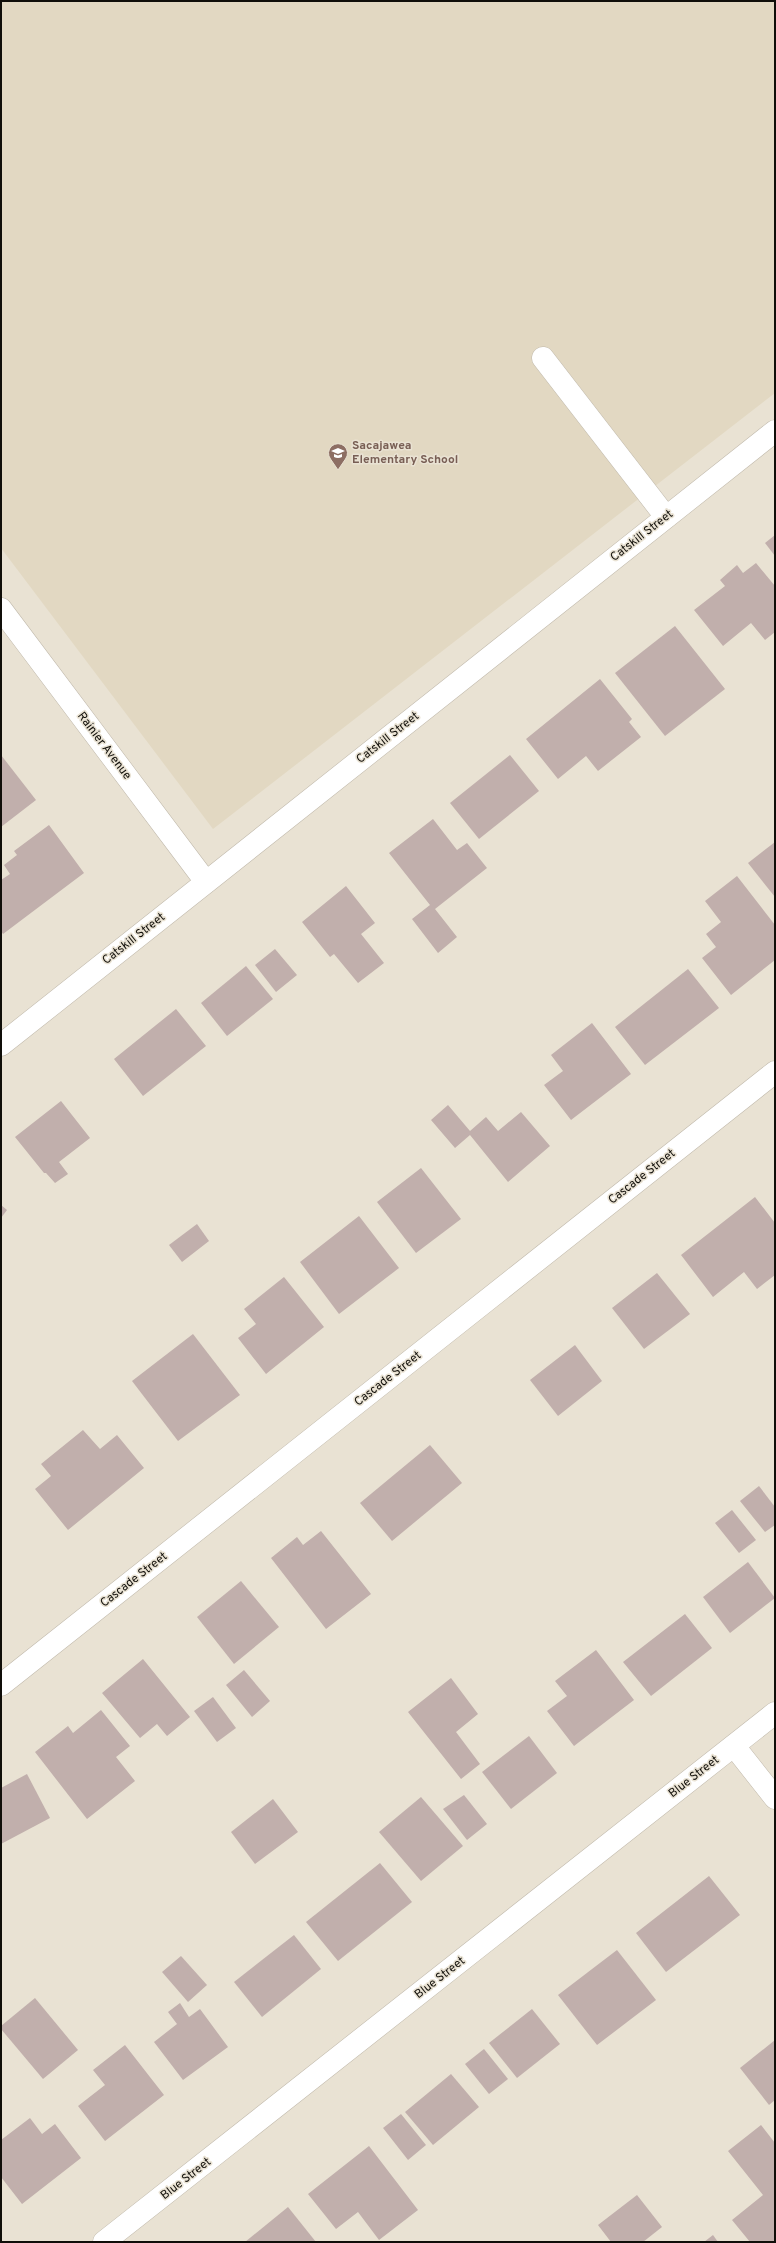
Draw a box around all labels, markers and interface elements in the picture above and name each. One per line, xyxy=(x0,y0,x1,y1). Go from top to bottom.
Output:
place label: Sacajawea Elementary School xyxy=(352,438,458,468)
school or university icon: Sacajawea Elementary School xyxy=(327,442,349,470)
street label: Catskill Street xyxy=(607,506,677,566)
street label: Catskill Street xyxy=(353,708,423,768)
street label: Rainier Avenue xyxy=(73,709,135,783)
street label: Catskill Street xyxy=(99,909,169,969)
street label: Cascade Street xyxy=(605,1146,679,1208)
street label: Cascade Street xyxy=(351,1348,425,1410)
street label: Cascade Street xyxy=(97,1549,171,1611)
street label: Blue Street xyxy=(665,1752,723,1802)
street label: Blue Street xyxy=(411,1953,469,2003)
street label: Blue Street xyxy=(157,2154,215,2204)

